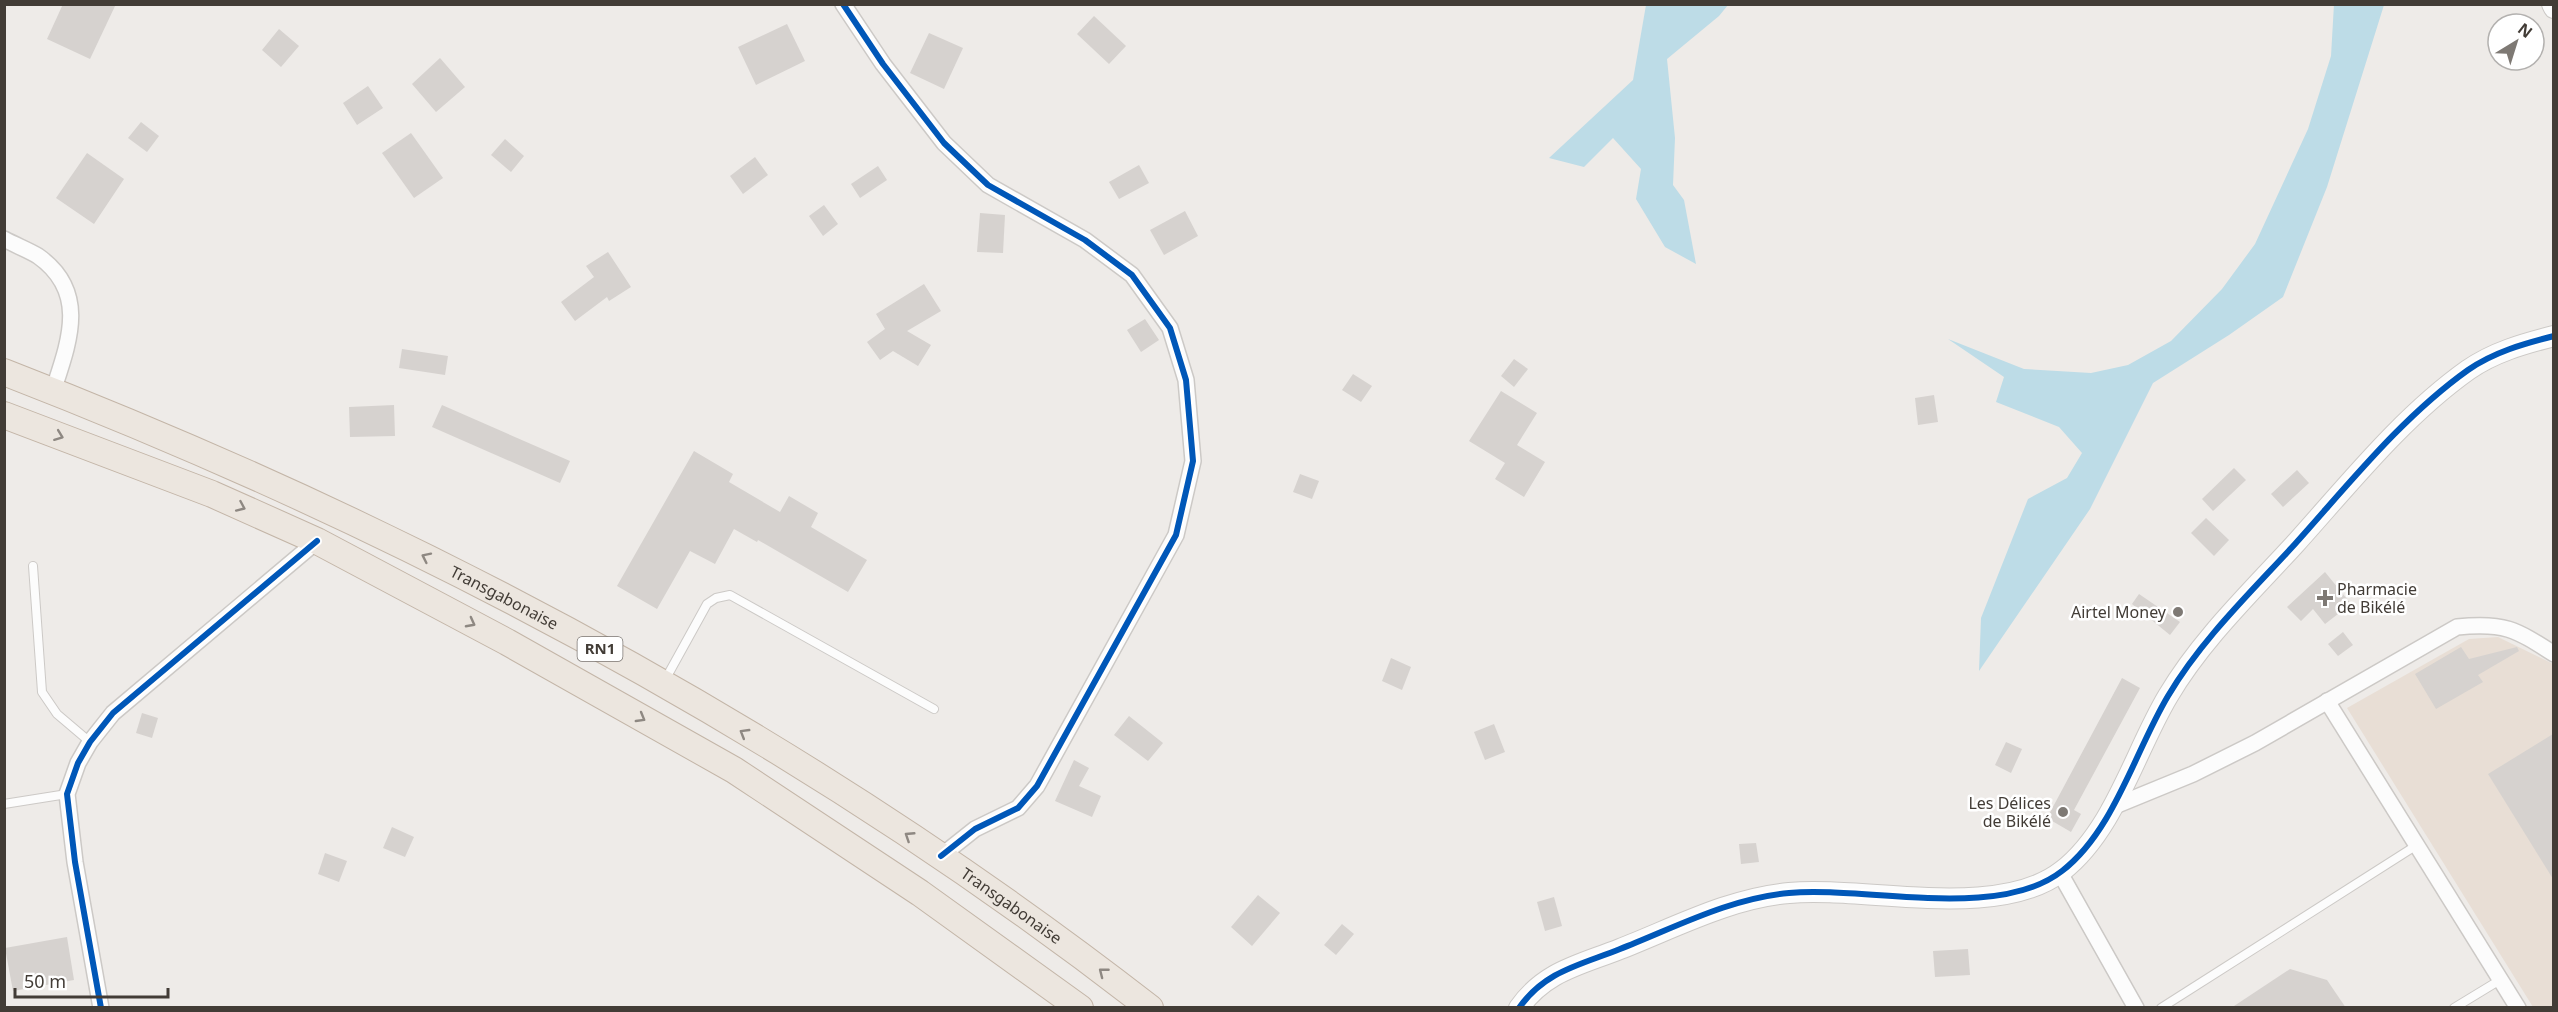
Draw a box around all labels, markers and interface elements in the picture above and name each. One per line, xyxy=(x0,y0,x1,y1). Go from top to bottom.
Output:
north arrow xyxy=(2486,12,2546,72)
text: N xyxy=(2513,18,2537,43)
one-way arrow xyxy=(53,428,64,441)
one-way arrow xyxy=(234,500,245,512)
one-way arrow xyxy=(422,552,433,564)
street label: Transgabonaise xyxy=(446,560,562,635)
place label: Pharmacie de Bikélé xyxy=(2337,578,2417,618)
marker: Pharmacie de Bikélé xyxy=(2318,591,2332,605)
place label: Airtel Money xyxy=(2071,601,2167,623)
marker: Airtel Money xyxy=(2171,605,2185,619)
one-way arrow xyxy=(465,616,475,627)
road number: RN1 xyxy=(578,637,622,661)
one-way arrow xyxy=(635,711,645,722)
one-way arrow xyxy=(740,728,750,740)
place label: Les Délices de Bikélé xyxy=(1968,792,2051,832)
marker: Les Délices de Bikélé xyxy=(2056,805,2070,819)
one-way arrow xyxy=(905,832,916,843)
street label: Transgabonaise xyxy=(957,862,1066,949)
scale bar xyxy=(15,961,168,999)
one-way arrow xyxy=(1099,968,1110,979)
text: 50 m xyxy=(24,969,66,993)

